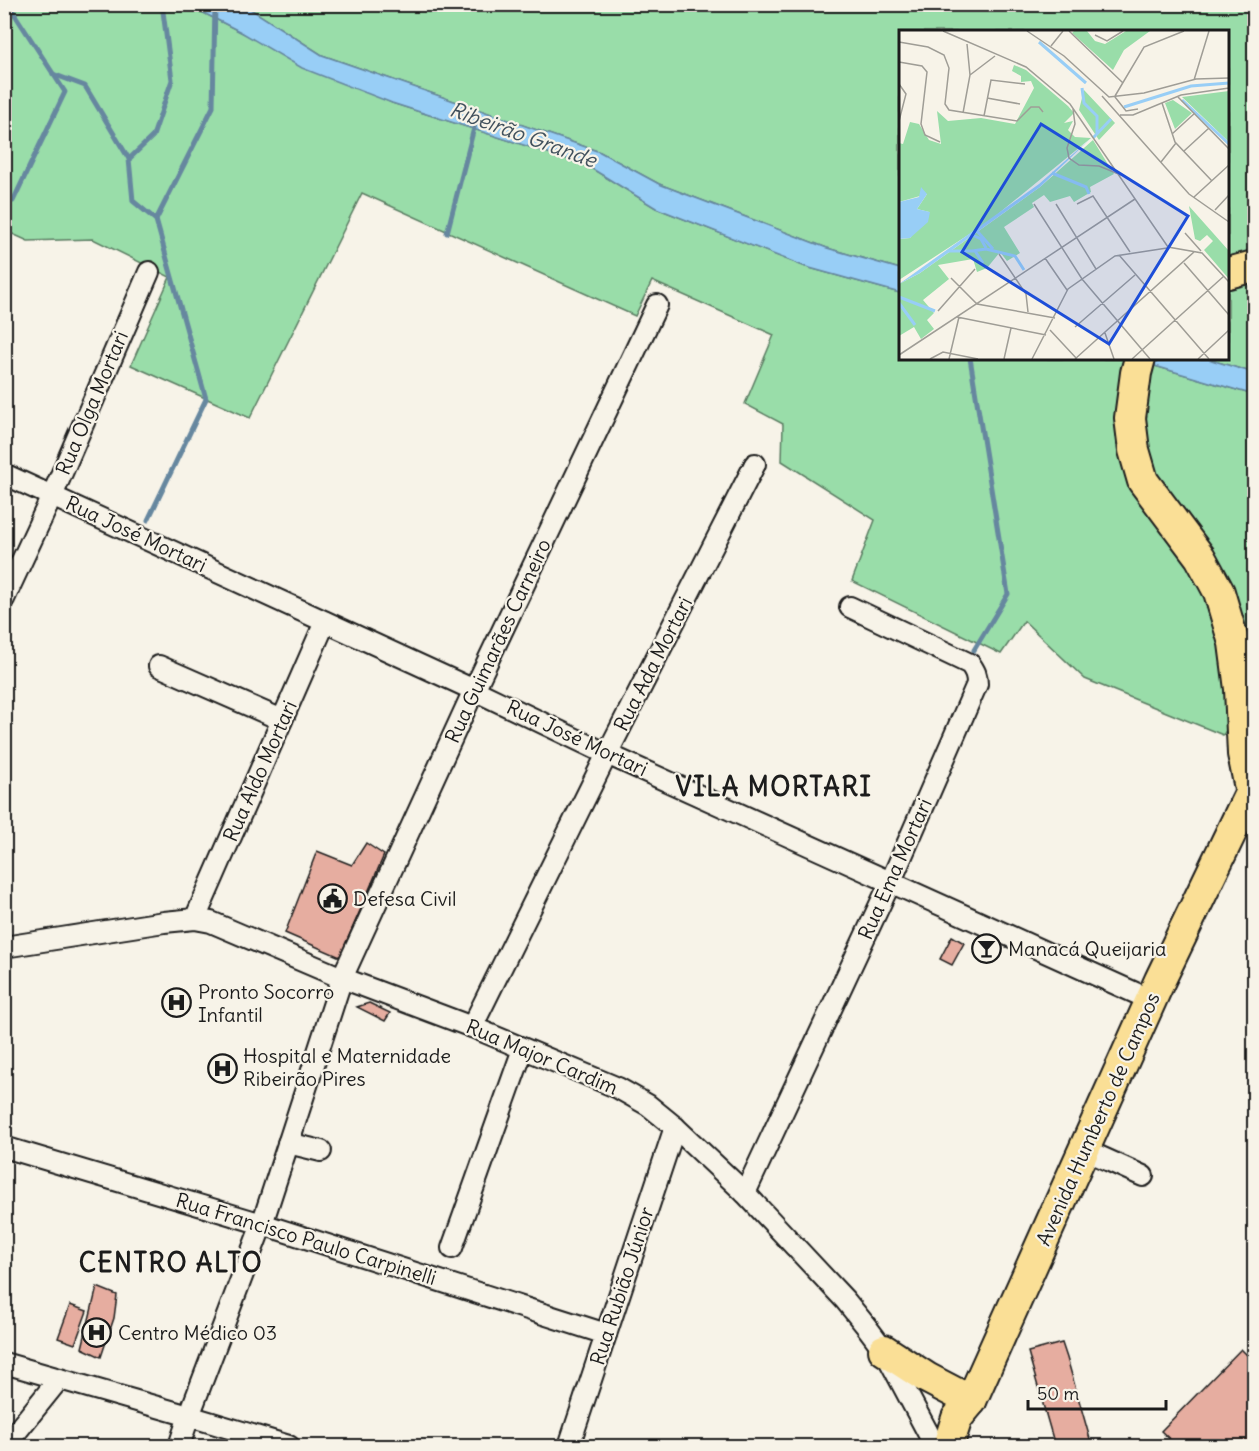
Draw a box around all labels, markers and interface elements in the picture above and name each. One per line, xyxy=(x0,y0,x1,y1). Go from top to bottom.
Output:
inset map xyxy=(899,30,1229,360)
water label: Ribeirão Grande xyxy=(446,96,602,174)
street label: Rua Olga Mortari xyxy=(50,327,133,479)
street label: Rua José Mortari xyxy=(62,490,211,577)
street label: Rua Guimarães Carneiro xyxy=(439,535,556,747)
street label: Rua Ada Mortari xyxy=(608,592,697,735)
street label: Rua José Mortari xyxy=(503,694,652,781)
street label: Rua Aldo Mortari xyxy=(217,696,302,845)
district label: VILA MORTARI xyxy=(676,770,872,803)
street label: Rua Ema Mortari xyxy=(852,794,937,943)
public building icon: Defesa Civil xyxy=(316,883,348,915)
place label: Defesa Civil xyxy=(353,886,456,911)
bar icon: Manacá Queijaria xyxy=(971,933,1003,965)
place label: Manacá Queijaria xyxy=(1008,936,1166,961)
place label: Pronto Socorro Infantil xyxy=(198,979,334,1027)
hospital icon: Pronto Socorro Infantil xyxy=(161,987,193,1019)
street label: Avenida Humberto de Campos xyxy=(1030,988,1165,1249)
street label: Rua Major Cardim xyxy=(462,1013,622,1100)
place label: Hospital e Maternidade Ribeirão Pires xyxy=(243,1043,451,1091)
hospital icon: Hospital e Maternidade Ribeirão Pires xyxy=(206,1052,238,1084)
street label: Rua Francisco Paulo Carpinelli xyxy=(173,1187,439,1290)
street label: Rua Rubião Júnior xyxy=(584,1204,659,1368)
district label: CENTRO ALTO xyxy=(79,1246,263,1279)
hospital icon: Centro Médico 03 xyxy=(81,1317,113,1349)
place label: Centro Médico 03 xyxy=(118,1320,277,1345)
scale bar xyxy=(1028,1373,1166,1411)
text: 50 m xyxy=(1037,1382,1079,1405)

